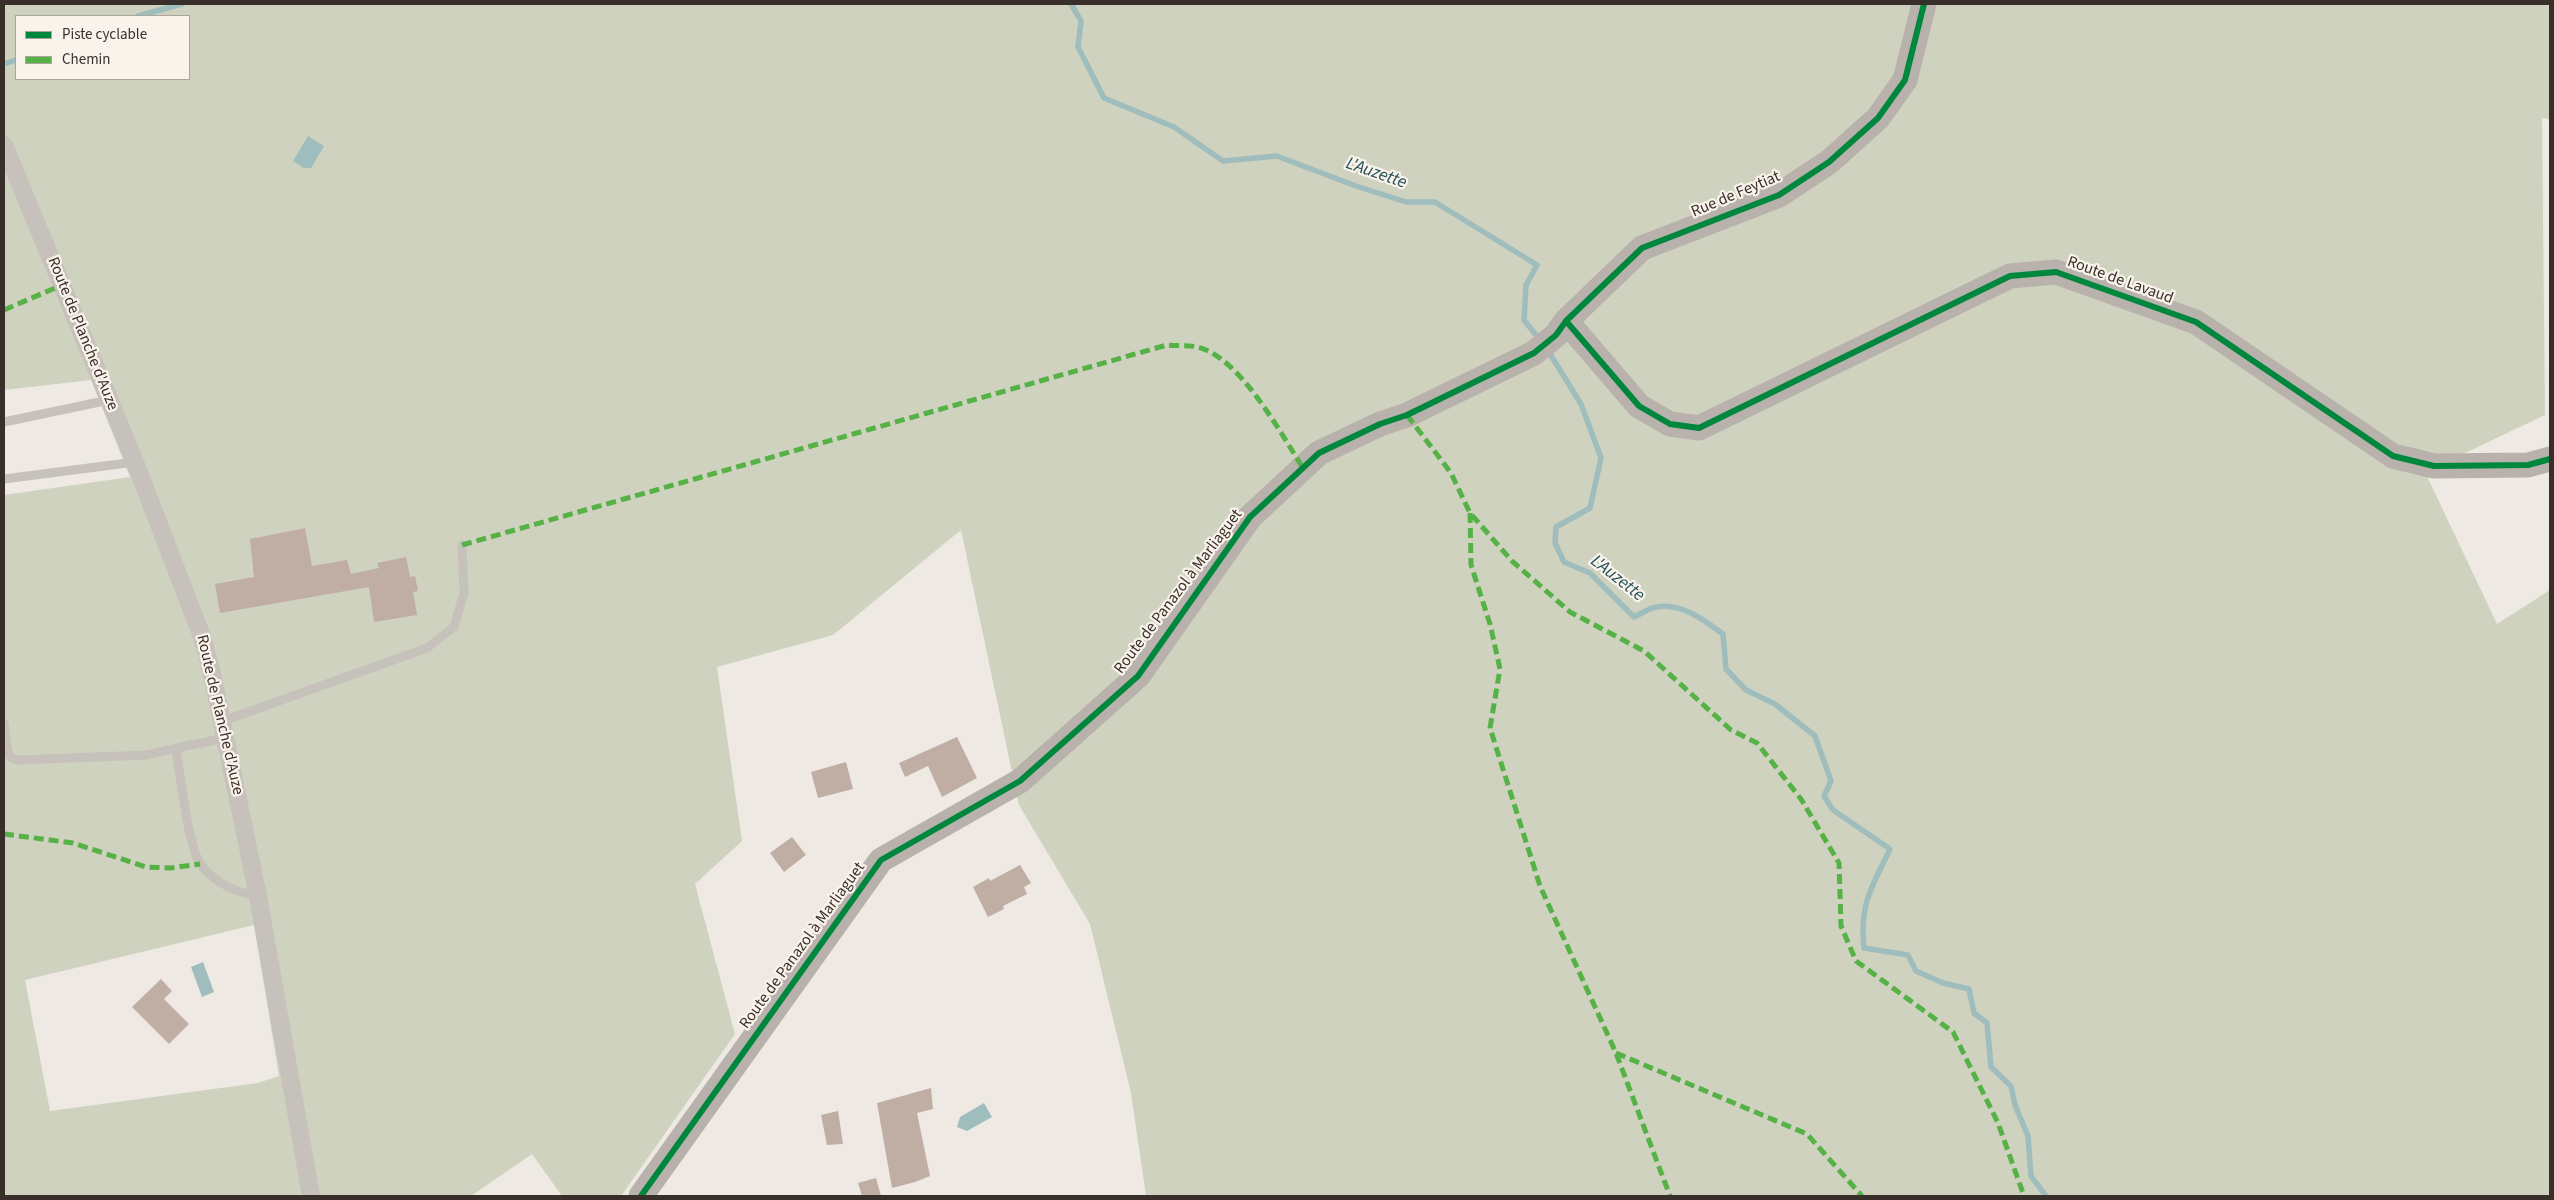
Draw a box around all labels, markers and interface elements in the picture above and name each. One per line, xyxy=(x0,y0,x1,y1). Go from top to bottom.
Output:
legend xyxy=(15,15,190,80)
text: Piste cyclable xyxy=(62,24,147,45)
text: Chemin xyxy=(62,49,111,70)
water label: L'Auzette xyxy=(1343,154,1409,194)
street label: Rue de Feytiat xyxy=(1689,168,1783,222)
street label: Route de Lavaud xyxy=(2064,253,2176,309)
street label: Route de Planche d'Auze xyxy=(42,255,122,413)
street label: Route de Panazol à Marliaguet xyxy=(1111,506,1247,678)
water label: L'Auzette xyxy=(1586,551,1648,607)
street label: Route de Planche d'Auze xyxy=(191,633,247,797)
street label: Route de Panazol à Marliaguet xyxy=(736,859,870,1033)

